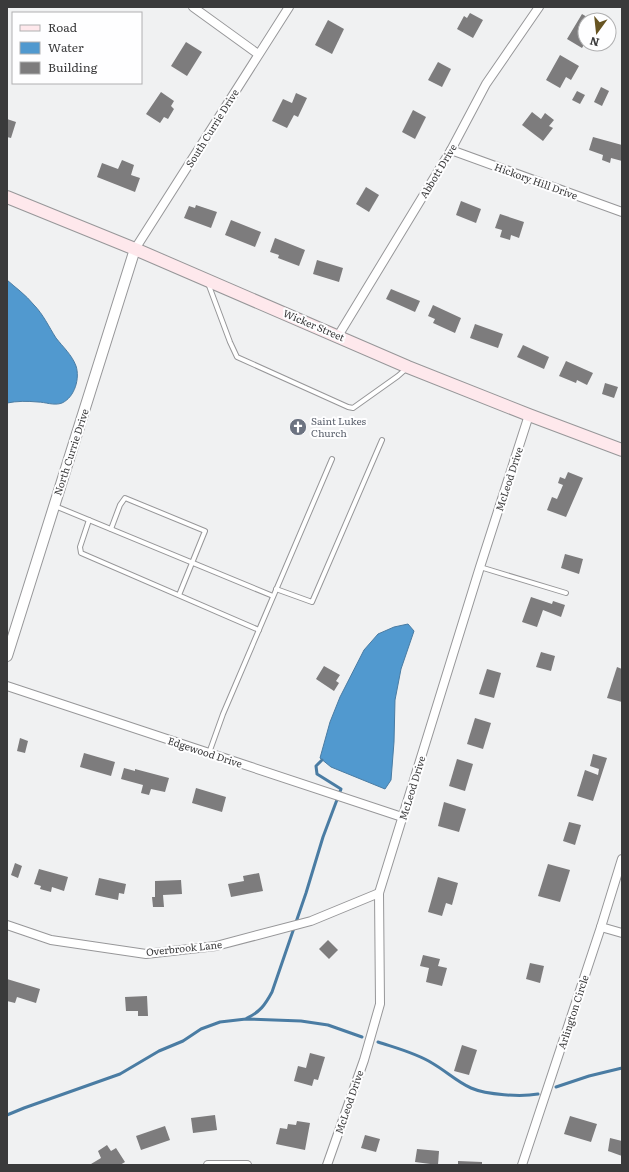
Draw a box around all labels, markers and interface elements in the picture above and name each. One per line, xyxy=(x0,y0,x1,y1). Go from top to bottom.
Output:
legend xyxy=(12,12,142,84)
north arrow xyxy=(577,12,617,52)
text: Road xyxy=(48,18,78,36)
text: N xyxy=(588,34,601,52)
text: Water xyxy=(48,38,84,56)
text: Building xyxy=(48,58,98,76)
street label: South Currie Drive xyxy=(181,86,242,170)
street label: Abbott Drive xyxy=(415,141,460,201)
street label: Hickory Hill Drive xyxy=(492,159,580,203)
street label: Wicker Street xyxy=(281,305,347,344)
street label: North Currie Drive xyxy=(49,407,92,497)
place label: Saint Lukes Church xyxy=(311,413,366,440)
church icon: Saint Lukes Church xyxy=(288,417,308,437)
street label: McLeod Drive xyxy=(491,445,526,513)
street label: Edgewood Drive xyxy=(166,732,244,771)
street label: McLeod Drive xyxy=(395,754,428,822)
street label: Overbrook Lane xyxy=(145,936,223,959)
street label: Arlington Circle xyxy=(553,973,592,1051)
street label: McLeod Drive xyxy=(331,1068,366,1136)

